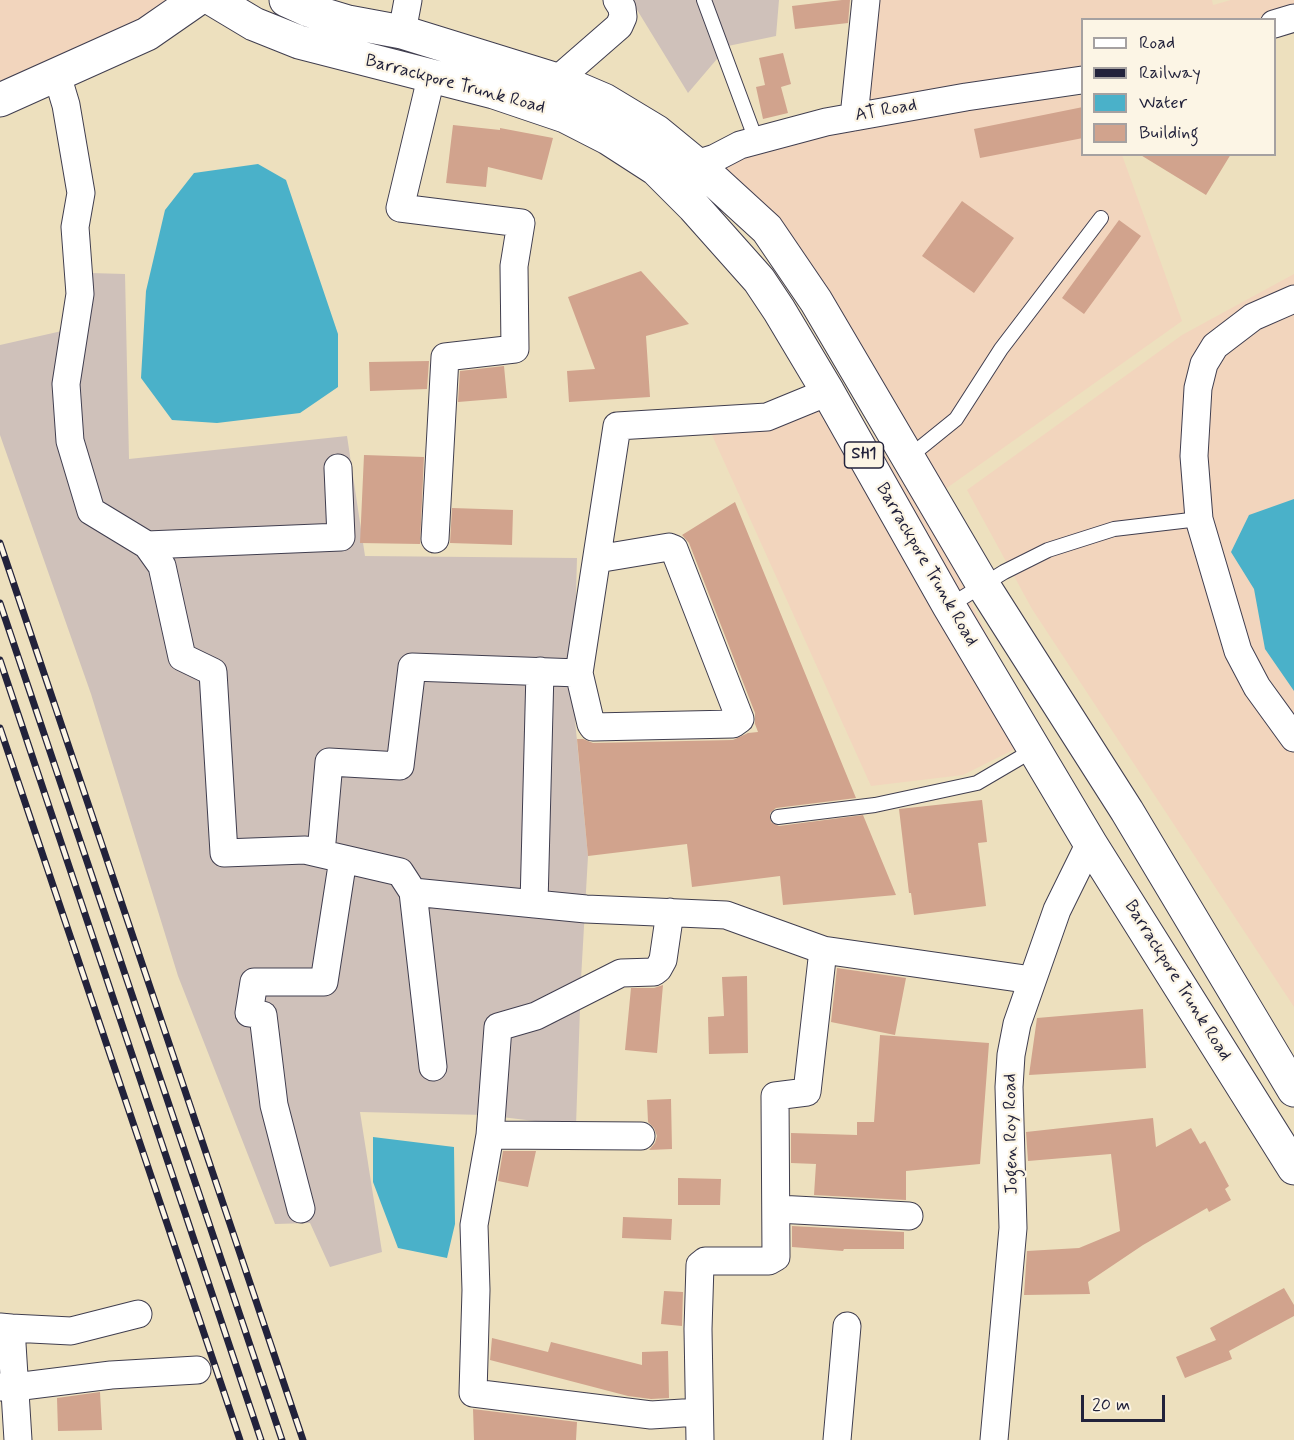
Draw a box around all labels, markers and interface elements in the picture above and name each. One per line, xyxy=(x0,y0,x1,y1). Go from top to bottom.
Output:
legend xyxy=(1081,18,1276,156)
text: Road xyxy=(1139,31,1175,55)
street label: Barrackpore Trunk Road xyxy=(363,51,547,119)
text: Railway xyxy=(1139,61,1201,85)
text: Water xyxy=(1139,91,1187,115)
street label: AT Road xyxy=(853,95,919,127)
text: Building xyxy=(1139,121,1199,145)
road number: SH1 xyxy=(844,442,884,468)
street label: Barrackpore Trunk Road xyxy=(870,479,982,651)
street label: Barrackpore Trunk Road xyxy=(1119,897,1235,1065)
street label: Jogen Roy Road xyxy=(1000,1073,1024,1195)
scale bar xyxy=(1084,1383,1168,1421)
text: 20 m xyxy=(1092,1393,1130,1417)

